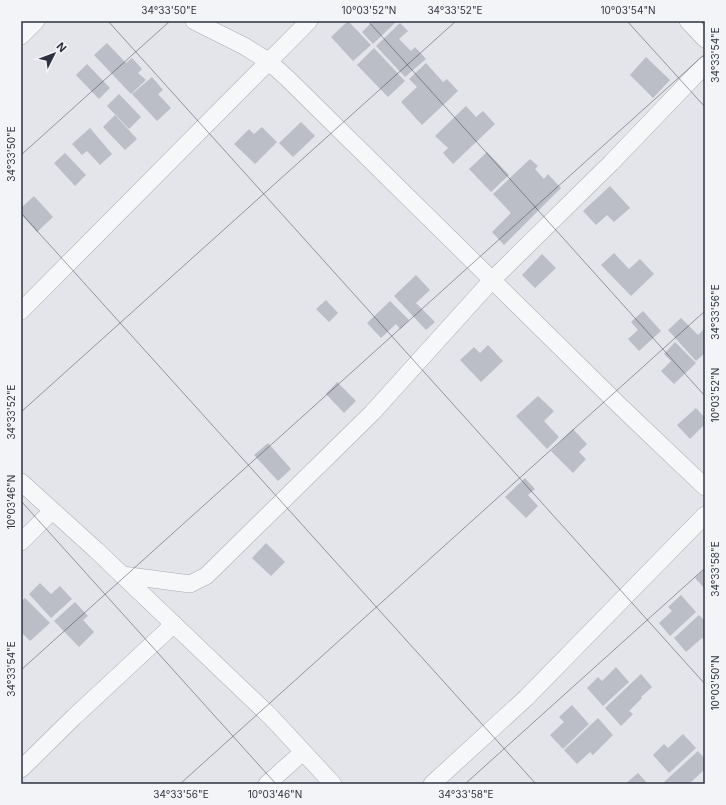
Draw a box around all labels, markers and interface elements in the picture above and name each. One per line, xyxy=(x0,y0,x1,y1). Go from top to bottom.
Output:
text: 34°33'50"E xyxy=(141,4,197,16)
text: 10°03'52"N xyxy=(342,4,396,16)
text: 34°33'52"E xyxy=(427,4,483,16)
text: 10°03'54"N xyxy=(600,4,656,16)
text: 34°33'54"E xyxy=(709,27,721,83)
north arrow xyxy=(34,34,74,74)
text: N xyxy=(53,40,69,55)
text: 34°33'50"E xyxy=(5,126,17,182)
text: 34°33'56"E xyxy=(709,284,721,340)
text: 10°03'52"N xyxy=(709,368,721,422)
text: 34°33'52"E xyxy=(5,384,17,440)
text: 10°03'46"N xyxy=(5,475,17,529)
text: 34°33'58"E xyxy=(709,541,721,597)
text: 34°33'54"E xyxy=(5,641,17,697)
text: 10°03'50"N xyxy=(709,656,721,711)
text: 34°33'56"E xyxy=(153,788,209,800)
text: 10°03'46"N xyxy=(248,788,302,800)
text: 34°33'58"E xyxy=(438,788,494,800)

